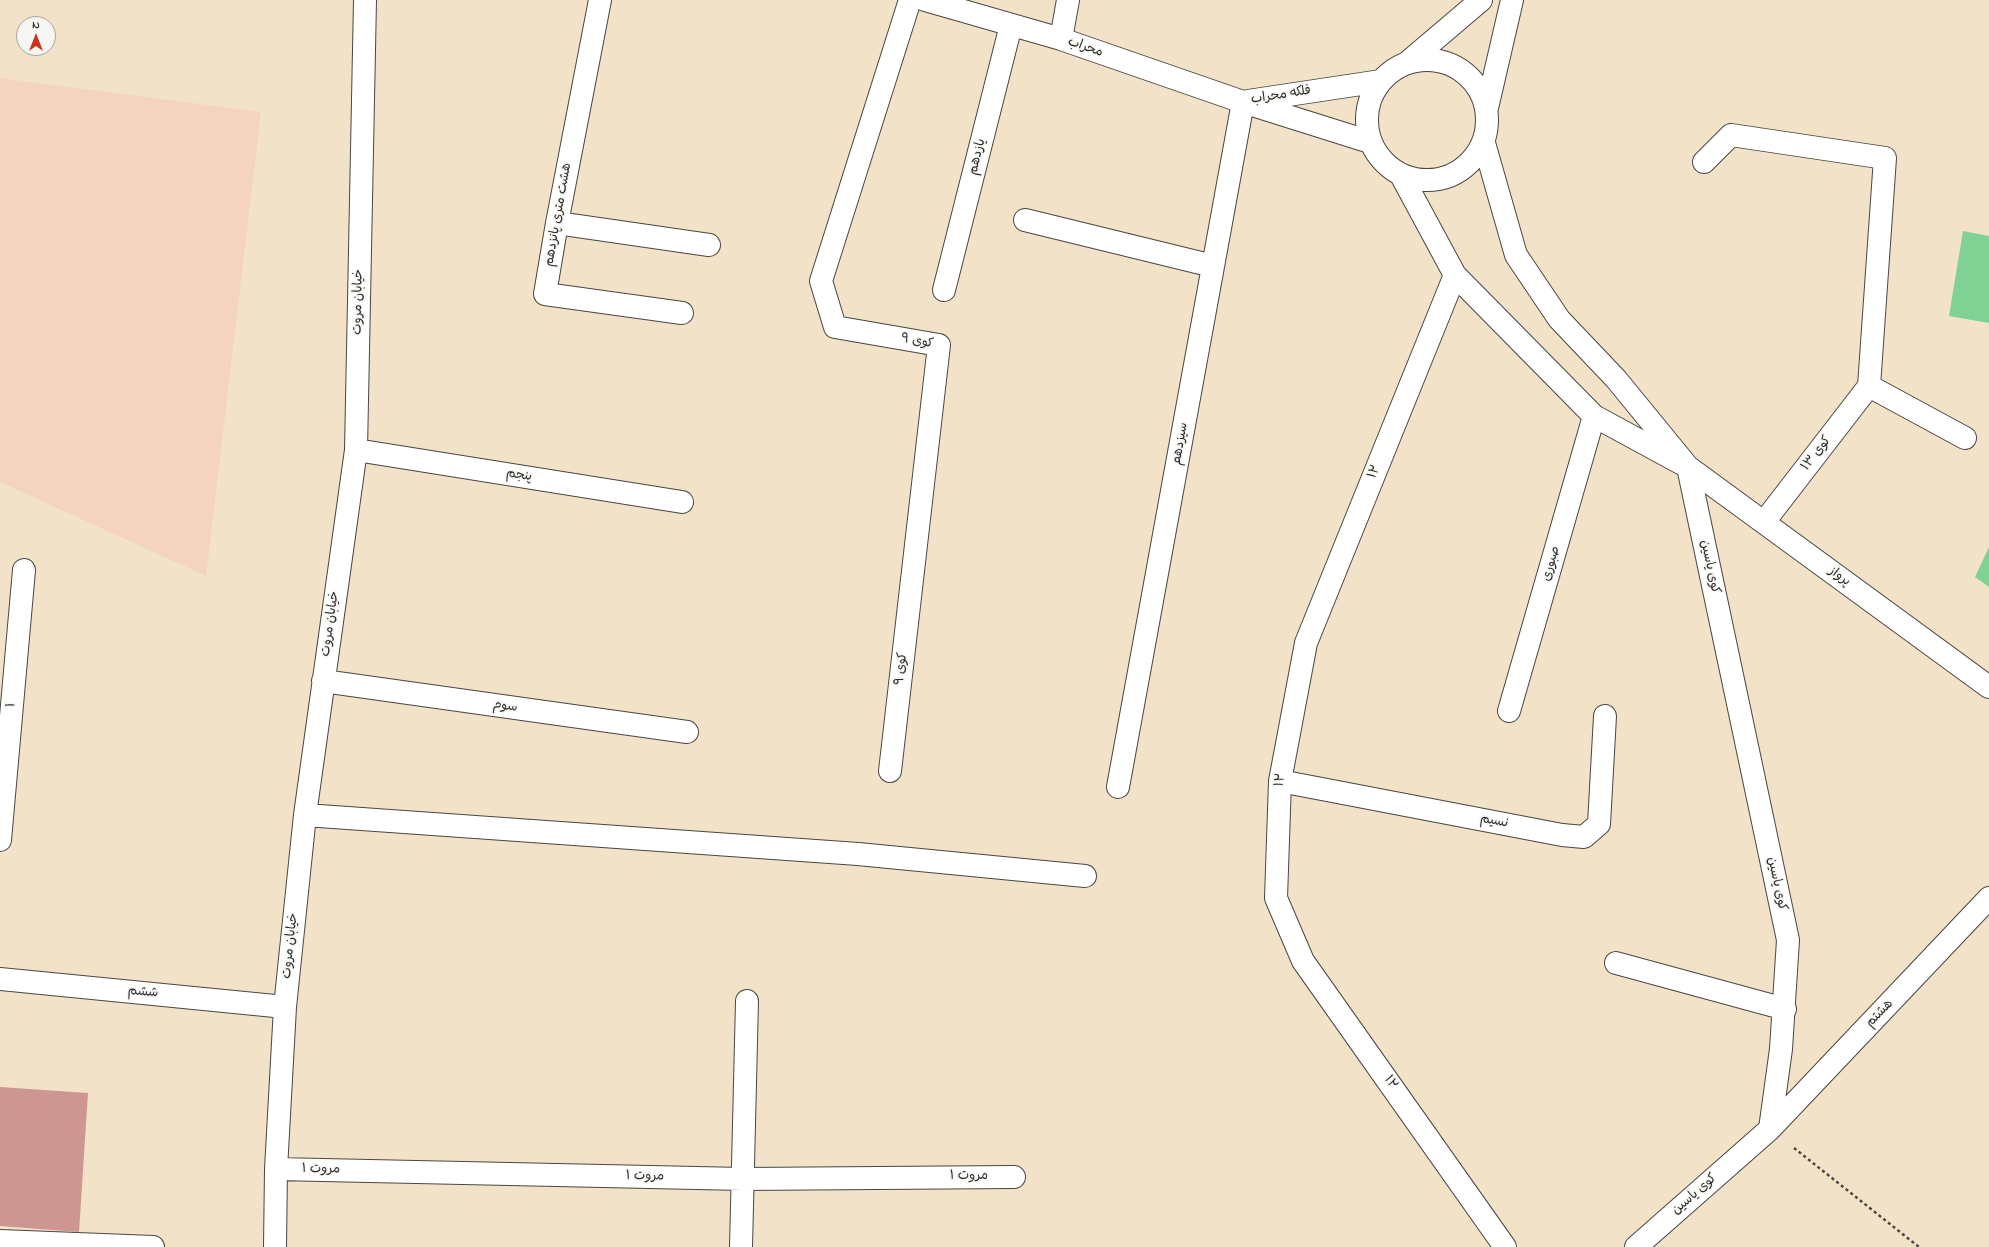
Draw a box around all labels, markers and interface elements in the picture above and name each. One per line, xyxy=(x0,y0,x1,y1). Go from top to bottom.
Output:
north arrow xyxy=(16,16,56,56)
text: N xyxy=(32,17,40,33)
street label: محراب xyxy=(1065,35,1105,61)
street label: فلکه محراب xyxy=(1250,84,1312,108)
street label: یازدهم xyxy=(966,137,990,177)
street label: هشت متری پانزدهم xyxy=(542,162,576,268)
street label: خیابان مروت xyxy=(351,269,367,335)
street label: کوی ۹ xyxy=(899,331,935,353)
street label: سیزدهم xyxy=(1170,421,1192,467)
street label: کوی ۱۳ xyxy=(1799,433,1835,475)
street label: ۱۲ xyxy=(1365,463,1385,481)
street label: پنجم xyxy=(505,466,533,486)
street label: کوی یاسین xyxy=(1696,539,1722,595)
street label: صبوری xyxy=(1540,545,1564,583)
street label: پرواز xyxy=(1825,564,1853,590)
street label: خیابان مروت xyxy=(319,590,343,658)
street label: کوی ۹ xyxy=(892,652,912,686)
street label: سوم xyxy=(492,698,518,716)
street label: ۱ xyxy=(4,702,20,708)
street label: ۱۲ xyxy=(1272,772,1290,788)
street label: نسیم xyxy=(1479,812,1509,832)
street label: کوی یاسین xyxy=(1763,856,1789,912)
street label: خیابان مروت xyxy=(280,912,302,980)
street label: ششم xyxy=(127,984,159,1002)
street label: هشتم xyxy=(1863,997,1897,1031)
street label: ۱۲ xyxy=(1380,1073,1400,1093)
street label: مروت ۱ xyxy=(302,1162,340,1178)
street label: مروت ۱ xyxy=(626,1169,664,1185)
street label: مروت ۱ xyxy=(950,1169,988,1185)
street label: کوی یاسین xyxy=(1669,1171,1721,1219)

